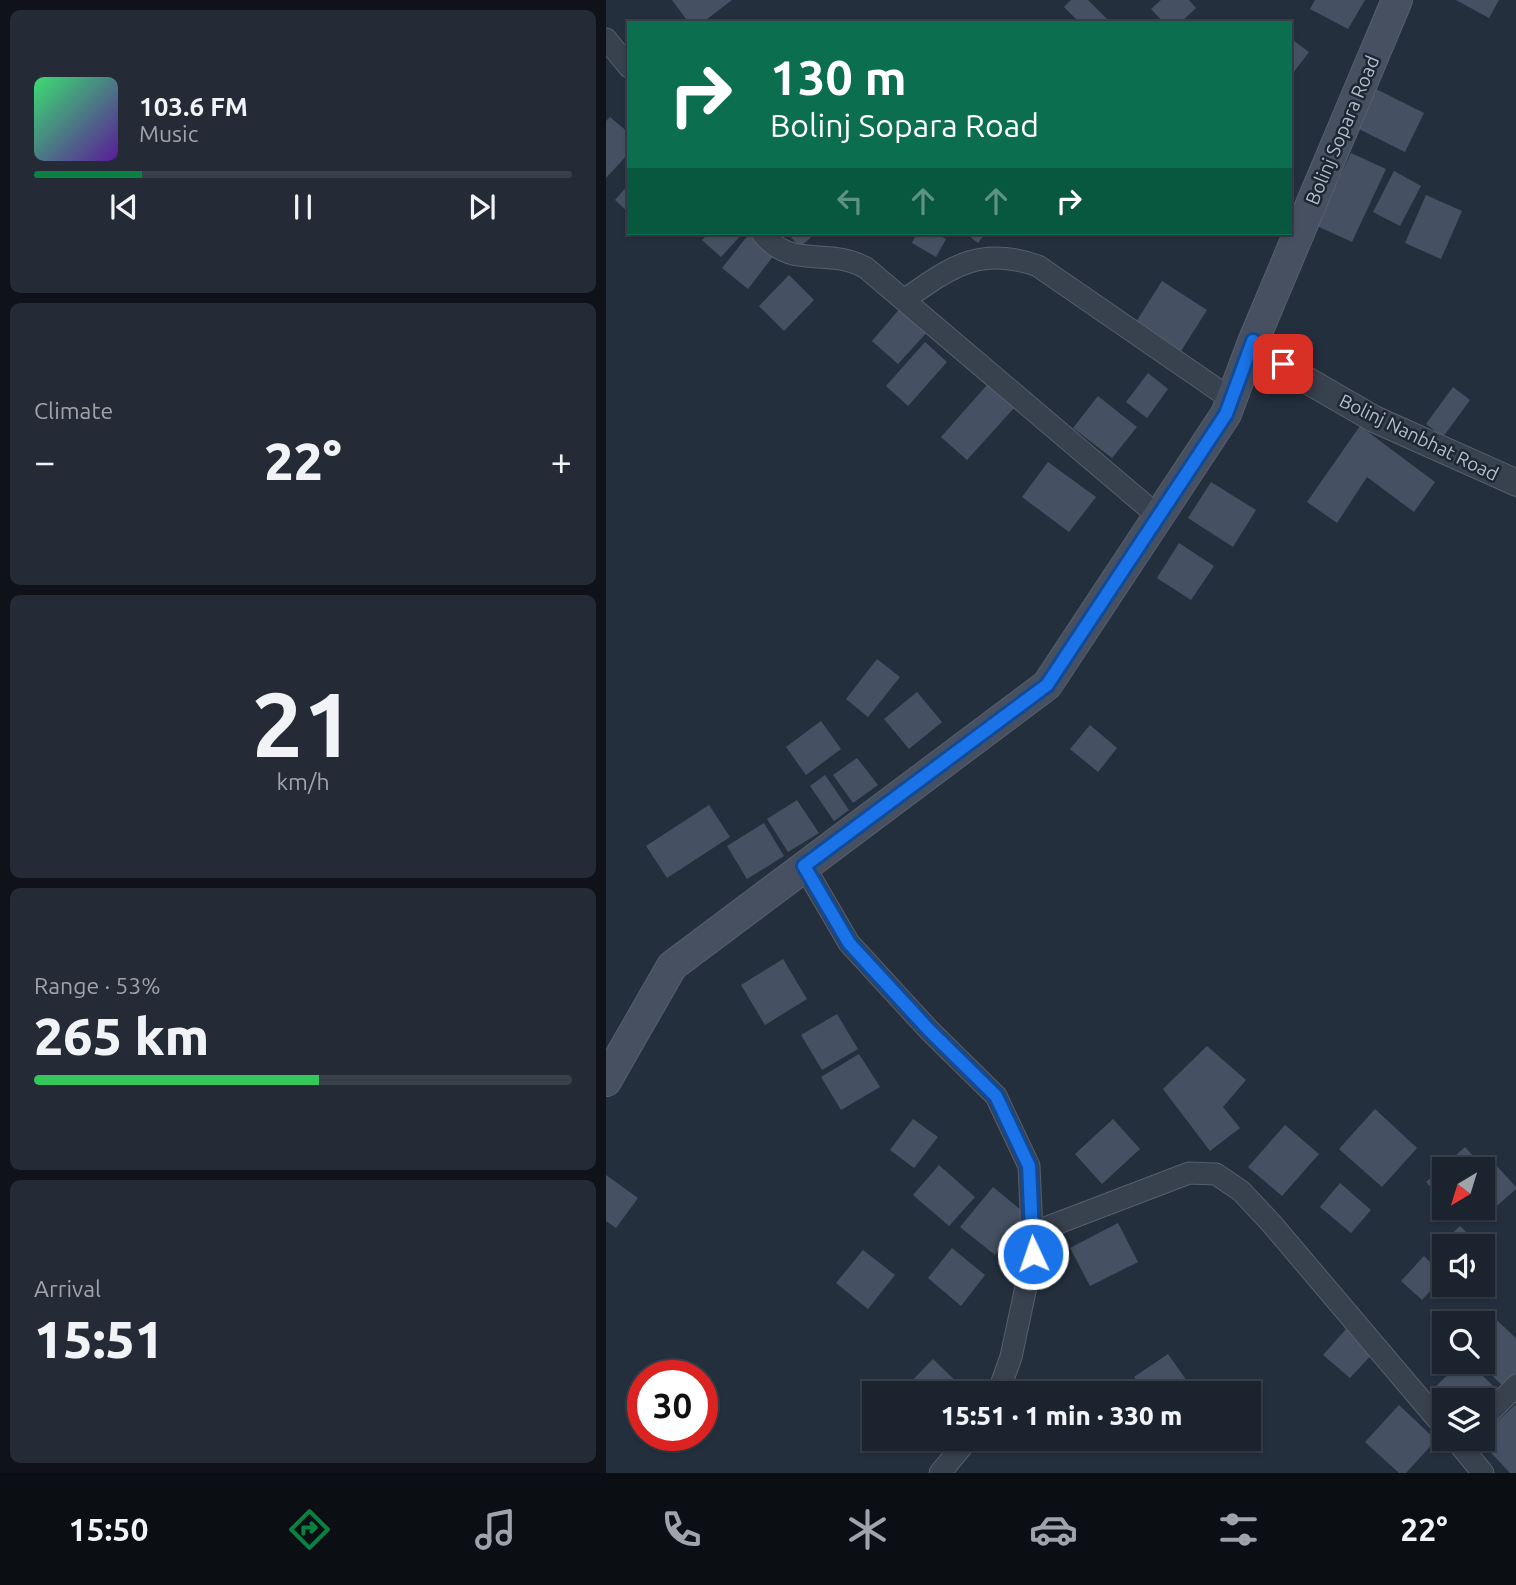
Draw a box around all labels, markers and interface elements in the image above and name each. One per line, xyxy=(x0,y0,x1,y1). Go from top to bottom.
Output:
icon: right xyxy=(655,49,746,140)
text: 130 m xyxy=(770,49,907,104)
street label: Bolinj Sopara Road xyxy=(1301,52,1383,208)
text: 103.6 FM xyxy=(139,92,248,121)
text: Bolinj Sopara Road xyxy=(770,107,1039,143)
text: Music xyxy=(139,121,198,146)
icon: left xyxy=(831,182,869,220)
icon: ahead xyxy=(904,182,942,220)
icon: ahead xyxy=(977,182,1015,220)
icon: right xyxy=(1050,182,1088,220)
icon: previous xyxy=(105,188,143,226)
icon: pause xyxy=(284,188,322,226)
icon: next xyxy=(463,188,501,226)
pin xyxy=(1253,334,1313,394)
icon: arrive xyxy=(1264,345,1302,383)
street label: Bolinj Nanbhat Road xyxy=(1336,389,1502,485)
text: Climate xyxy=(34,398,113,423)
text: 22° xyxy=(264,432,342,490)
text: − xyxy=(34,440,55,482)
text: + xyxy=(551,440,572,482)
text: 21 xyxy=(252,672,354,774)
text: km/h xyxy=(276,769,330,794)
text: Range · 53% xyxy=(34,973,161,998)
text: 265 km xyxy=(34,1007,209,1065)
north arrow xyxy=(1432,1157,1495,1220)
map controls xyxy=(1432,1157,1495,1451)
position arrow xyxy=(996,1217,1070,1291)
button: sound xyxy=(1432,1234,1495,1297)
text: Arrival xyxy=(34,1276,101,1301)
text: 15:51 xyxy=(34,1310,164,1368)
button: search xyxy=(1432,1311,1495,1374)
speed limit sign: 30 xyxy=(627,1360,718,1451)
button: layers xyxy=(1432,1388,1495,1451)
text: 15:51 · 1 min · 330 m xyxy=(941,1401,1182,1430)
icon: directions xyxy=(285,1505,334,1554)
icon: music xyxy=(471,1505,520,1554)
icon: phone xyxy=(657,1505,706,1554)
icon: climate xyxy=(843,1505,892,1554)
icon: car xyxy=(1029,1505,1078,1554)
icon: filters xyxy=(1214,1505,1263,1554)
text: 15:50 xyxy=(68,1511,148,1547)
text: 22° xyxy=(1400,1511,1448,1547)

